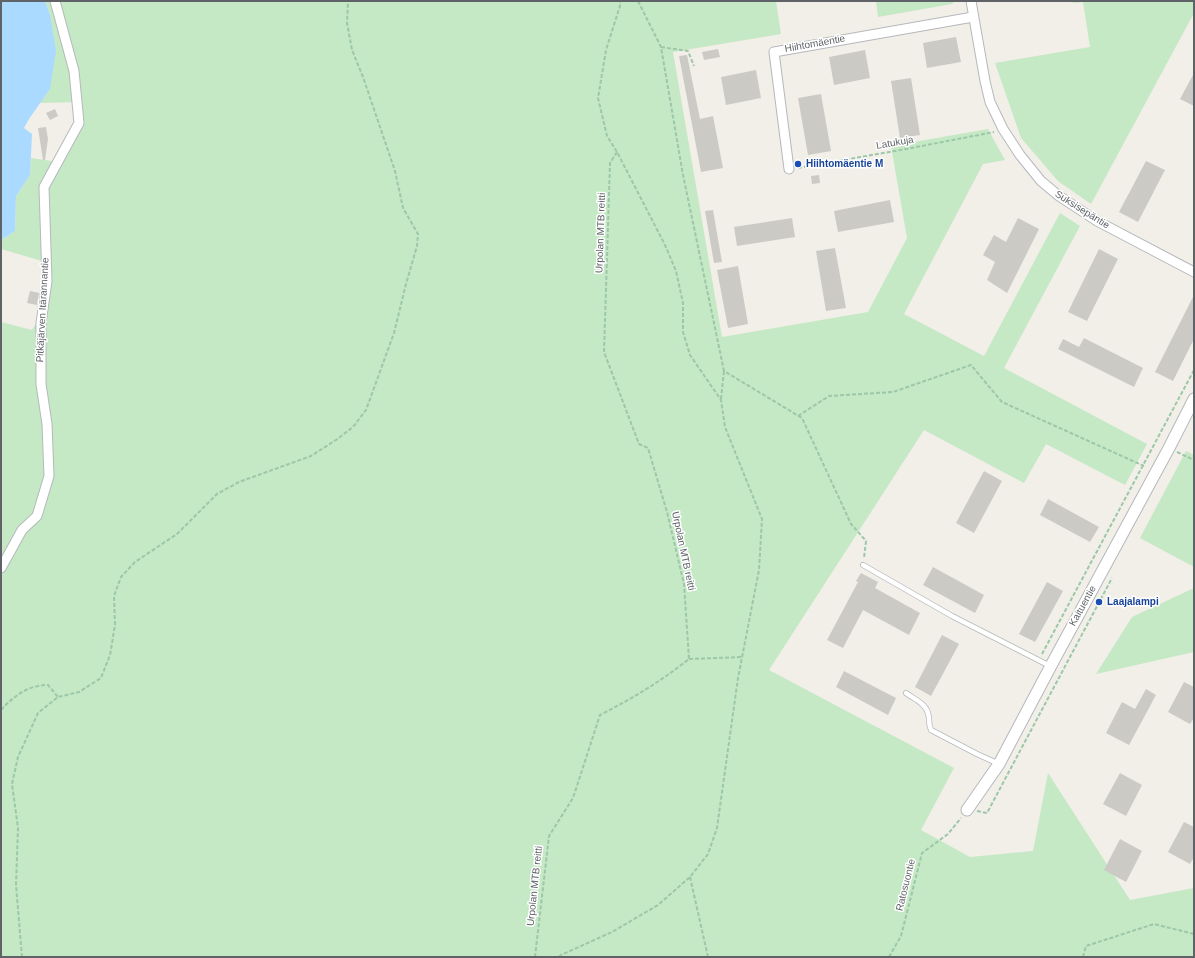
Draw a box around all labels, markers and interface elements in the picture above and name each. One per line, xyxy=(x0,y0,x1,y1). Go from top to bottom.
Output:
street label: Hiihtomäentie xyxy=(784,33,846,55)
street label: Latukuja xyxy=(875,134,915,152)
place label: Hiihtomäentie M xyxy=(806,158,883,170)
marker: Hiihtomäentie M xyxy=(793,159,803,169)
street label: Suksisepäntie xyxy=(1052,188,1112,232)
street label: Urpolan MTB reitti xyxy=(594,193,608,273)
street label: Pitkäjärven Itärannantie xyxy=(34,257,52,363)
street label: Urpolan MTB reitti xyxy=(669,510,697,592)
street label: Kaituentie xyxy=(1067,584,1099,628)
place label: Laajalampi xyxy=(1107,596,1159,608)
marker: Laajalampi xyxy=(1094,597,1104,607)
street label: Urpolan MTB reitti xyxy=(525,845,545,927)
street label: Ratosuontie xyxy=(894,858,918,912)

